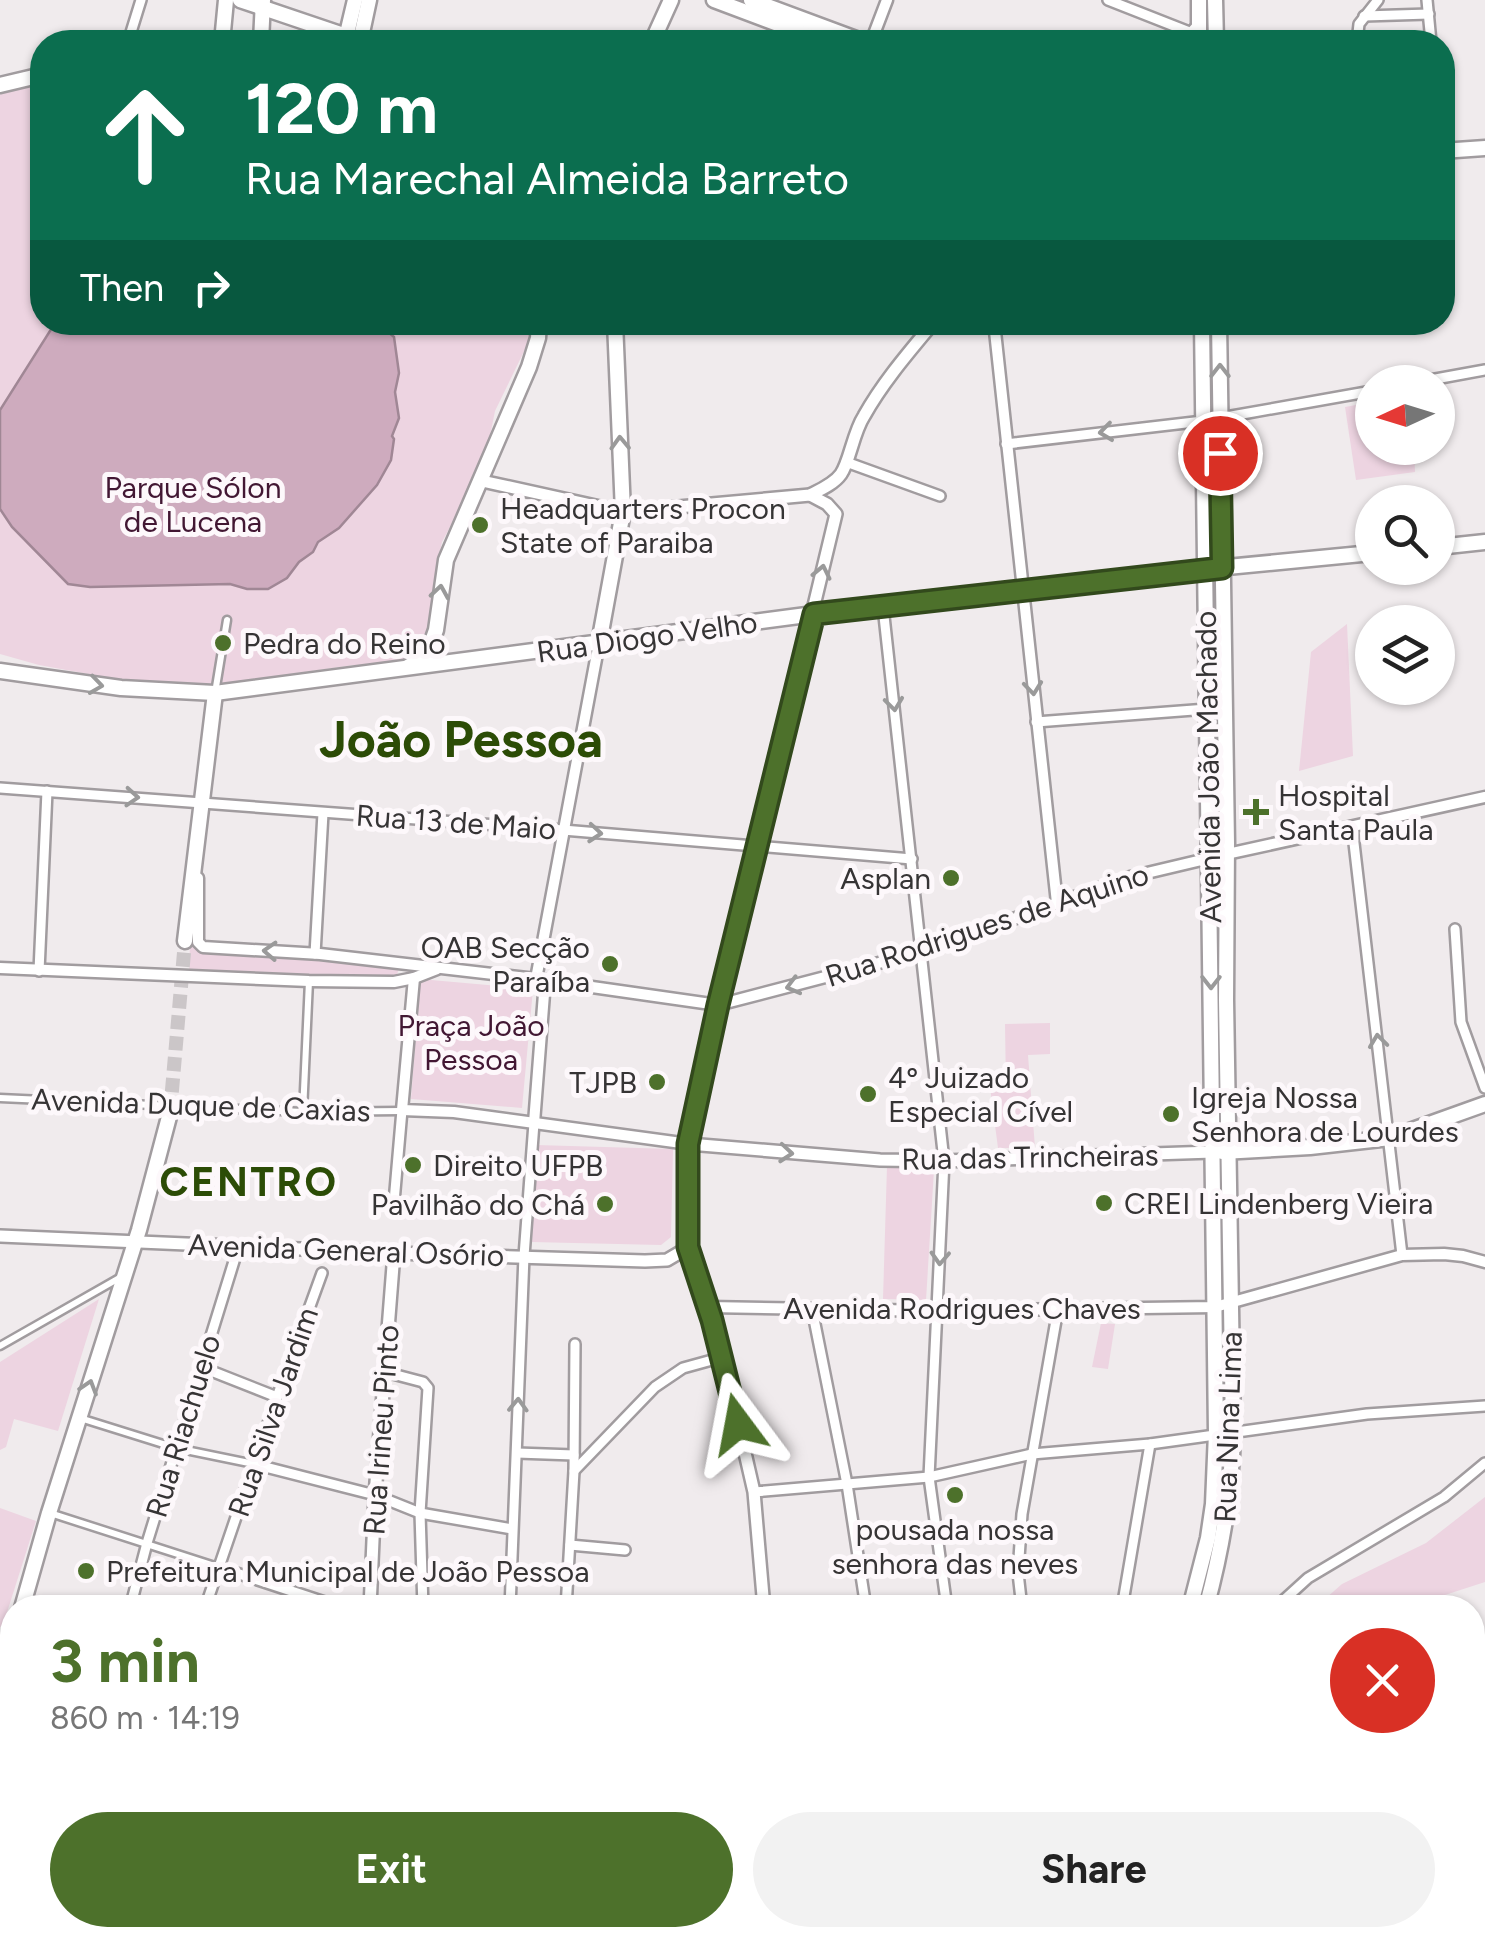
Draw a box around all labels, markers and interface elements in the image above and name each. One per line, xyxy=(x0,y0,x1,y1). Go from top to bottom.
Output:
text: 120 m xyxy=(245,66,438,151)
icon: ahead xyxy=(80,70,210,200)
text: Rua Marechal Almeida Barreto xyxy=(245,151,849,205)
icon: right xyxy=(184,260,239,315)
text: Then xyxy=(80,265,164,311)
one-way arrow xyxy=(1209,363,1231,378)
north arrow xyxy=(1355,365,1455,465)
map controls xyxy=(1355,365,1455,705)
pin xyxy=(1178,411,1263,496)
one-way arrow xyxy=(1097,421,1113,442)
icon: arrive xyxy=(1193,426,1248,481)
one-way arrow xyxy=(610,434,631,450)
park label: Parque Sólon de Lucena xyxy=(105,469,281,540)
button: search xyxy=(1355,485,1455,585)
place label: Headquarters Procon State of Paraiba xyxy=(500,490,786,561)
marker: Headquarters Procon State of Paraiba xyxy=(469,514,491,536)
one-way arrow xyxy=(811,564,832,581)
one-way arrow xyxy=(429,583,450,600)
street label: Rua Diogo Velho xyxy=(534,603,760,671)
button: layers xyxy=(1355,605,1455,705)
street label: Avenida João Machado xyxy=(1187,610,1229,924)
place label: Pedra do Reino xyxy=(243,625,446,662)
marker: Pedra do Reino xyxy=(212,632,234,654)
one-way arrow xyxy=(88,673,105,694)
one-way arrow xyxy=(1022,681,1043,697)
one-way arrow xyxy=(883,695,904,712)
district label: João Pessoa xyxy=(319,709,603,770)
place label: Hospital Santa Paula xyxy=(1278,777,1433,848)
one-way arrow xyxy=(125,786,141,808)
street label: Rua 13 de Maio xyxy=(355,797,557,847)
marker: Hospital Santa Paula xyxy=(1243,799,1269,825)
one-way arrow xyxy=(587,821,603,843)
street label: Rua Rodrigues de Aquino xyxy=(821,855,1153,995)
place label: Asplan xyxy=(840,860,931,897)
marker: Asplan xyxy=(940,867,962,889)
place label: OAB Secção Paraíba xyxy=(421,929,590,1000)
one-way arrow xyxy=(261,941,277,962)
marker: OAB Secção Paraíba xyxy=(599,953,621,975)
one-way arrow xyxy=(785,974,802,995)
one-way arrow xyxy=(1200,974,1222,990)
park label: Praça João Pessoa xyxy=(397,1007,545,1078)
one-way arrow xyxy=(1368,1033,1389,1049)
place label: 4º Juizado Especial Cível xyxy=(888,1059,1073,1130)
place label: TJPB xyxy=(569,1064,637,1101)
marker: TJPB xyxy=(646,1071,668,1093)
place label: Igreja Nossa Senhora de Lourdes xyxy=(1191,1079,1459,1150)
street label: Avenida Duque de Caxias xyxy=(31,1081,371,1129)
marker: 4º Juizado Especial Cível xyxy=(857,1083,879,1105)
marker: Igreja Nossa Senhora de Lourdes xyxy=(1160,1103,1182,1125)
street label: Rua das Trincheiras xyxy=(901,1136,1159,1178)
one-way arrow xyxy=(778,1142,794,1164)
place label: Direito UFPB xyxy=(433,1147,603,1184)
marker: Direito UFPB xyxy=(402,1154,424,1176)
district label: CENTRO xyxy=(159,1158,339,1206)
place label: CREI Lindenberg Vieira xyxy=(1124,1185,1433,1222)
place label: Pavilhão do Chá xyxy=(371,1186,585,1223)
marker: CREI Lindenberg Vieira xyxy=(1093,1192,1115,1214)
marker: Pavilhão do Chá xyxy=(594,1193,616,1215)
street label: Avenida General Osório xyxy=(187,1226,505,1274)
one-way arrow xyxy=(930,1250,951,1266)
street label: Avenida Rodrigues Chaves xyxy=(783,1290,1141,1327)
street label: Rua Silva Jardim xyxy=(220,1302,326,1522)
street label: Rua Irineu Pinto xyxy=(355,1324,407,1536)
street label: Rua Riachuelo xyxy=(138,1330,228,1522)
street label: Rua Nina Lima xyxy=(1206,1331,1250,1523)
position arrow xyxy=(686,1372,790,1476)
one-way arrow xyxy=(77,1379,98,1396)
one-way arrow xyxy=(508,1397,529,1413)
marker: pousada nossa senhora das neves xyxy=(944,1484,966,1506)
place label: pousada nossa senhora das neves xyxy=(832,1511,1078,1582)
place label: Prefeitura Municipal de João Pessoa xyxy=(106,1553,589,1590)
marker: Prefeitura Municipal de João Pessoa xyxy=(75,1560,97,1582)
text: 3 min xyxy=(50,1625,200,1697)
button: close xyxy=(1330,1628,1435,1733)
text: 860 m · 14:19 xyxy=(50,1699,240,1737)
button: Exit xyxy=(50,1812,733,1927)
button: Share xyxy=(753,1812,1435,1927)

